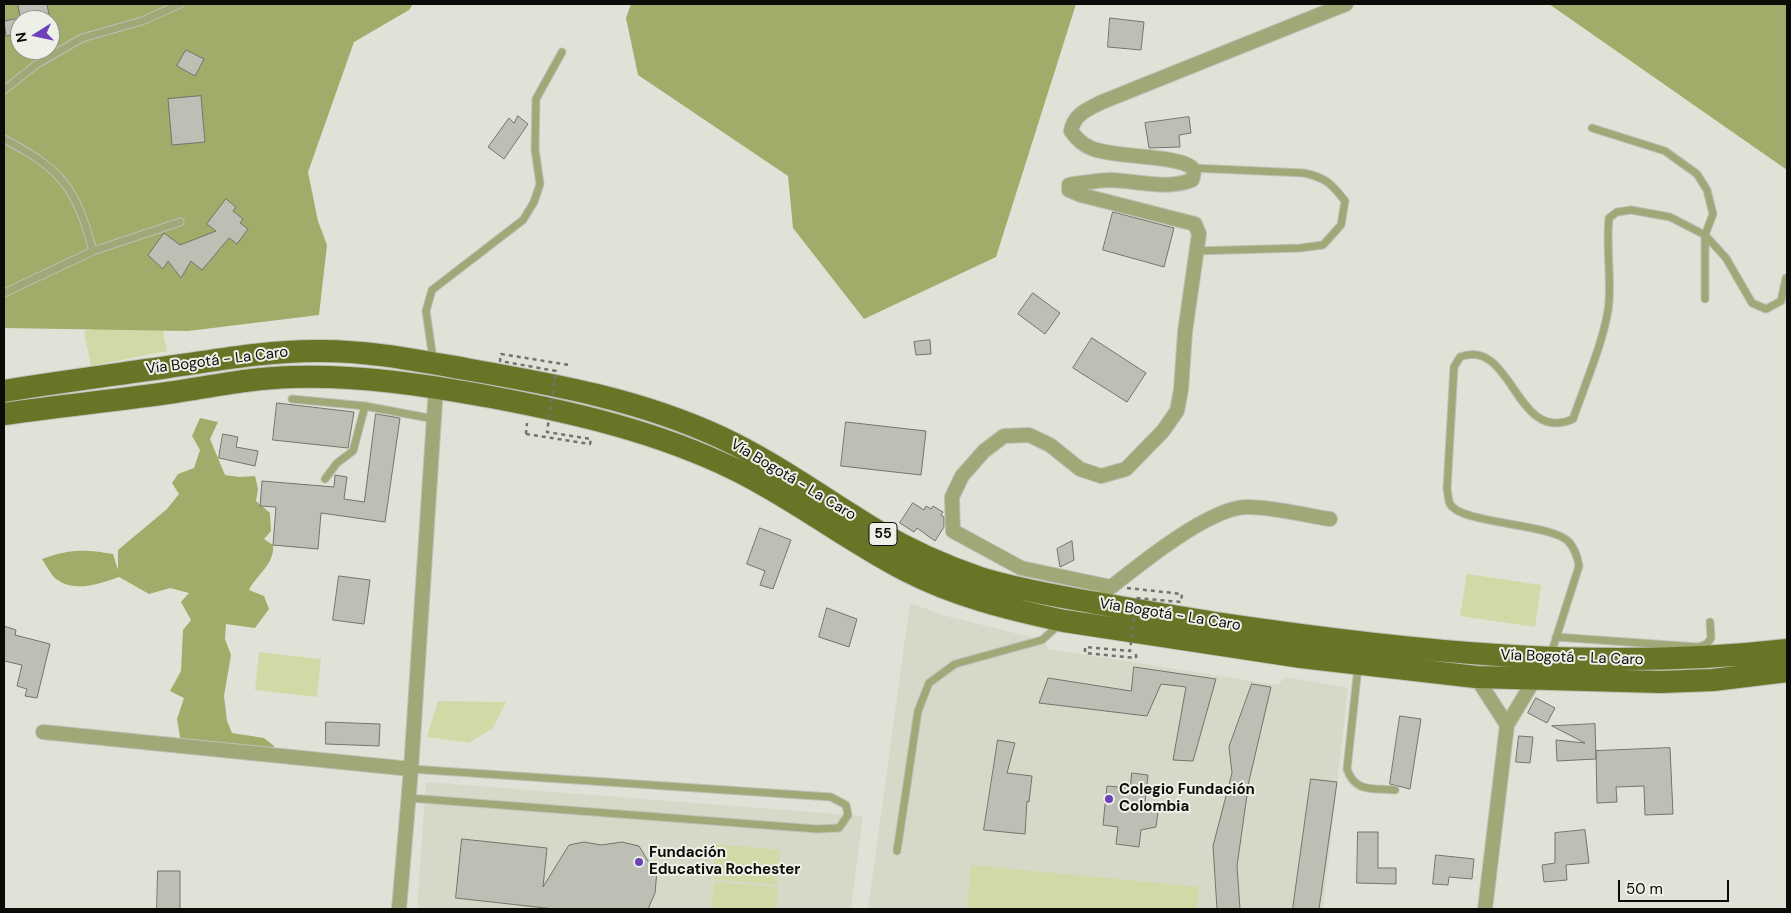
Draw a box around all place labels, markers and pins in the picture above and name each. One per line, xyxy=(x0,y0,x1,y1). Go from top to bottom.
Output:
place label: Colegio Fundación Colombia xyxy=(1119,781,1255,816)
marker: Colegio Fundación Colombia xyxy=(1103,793,1115,805)
place label: Fundación Educativa Rochester xyxy=(649,844,800,879)
marker: Fundación Educativa Rochester xyxy=(633,856,645,868)

